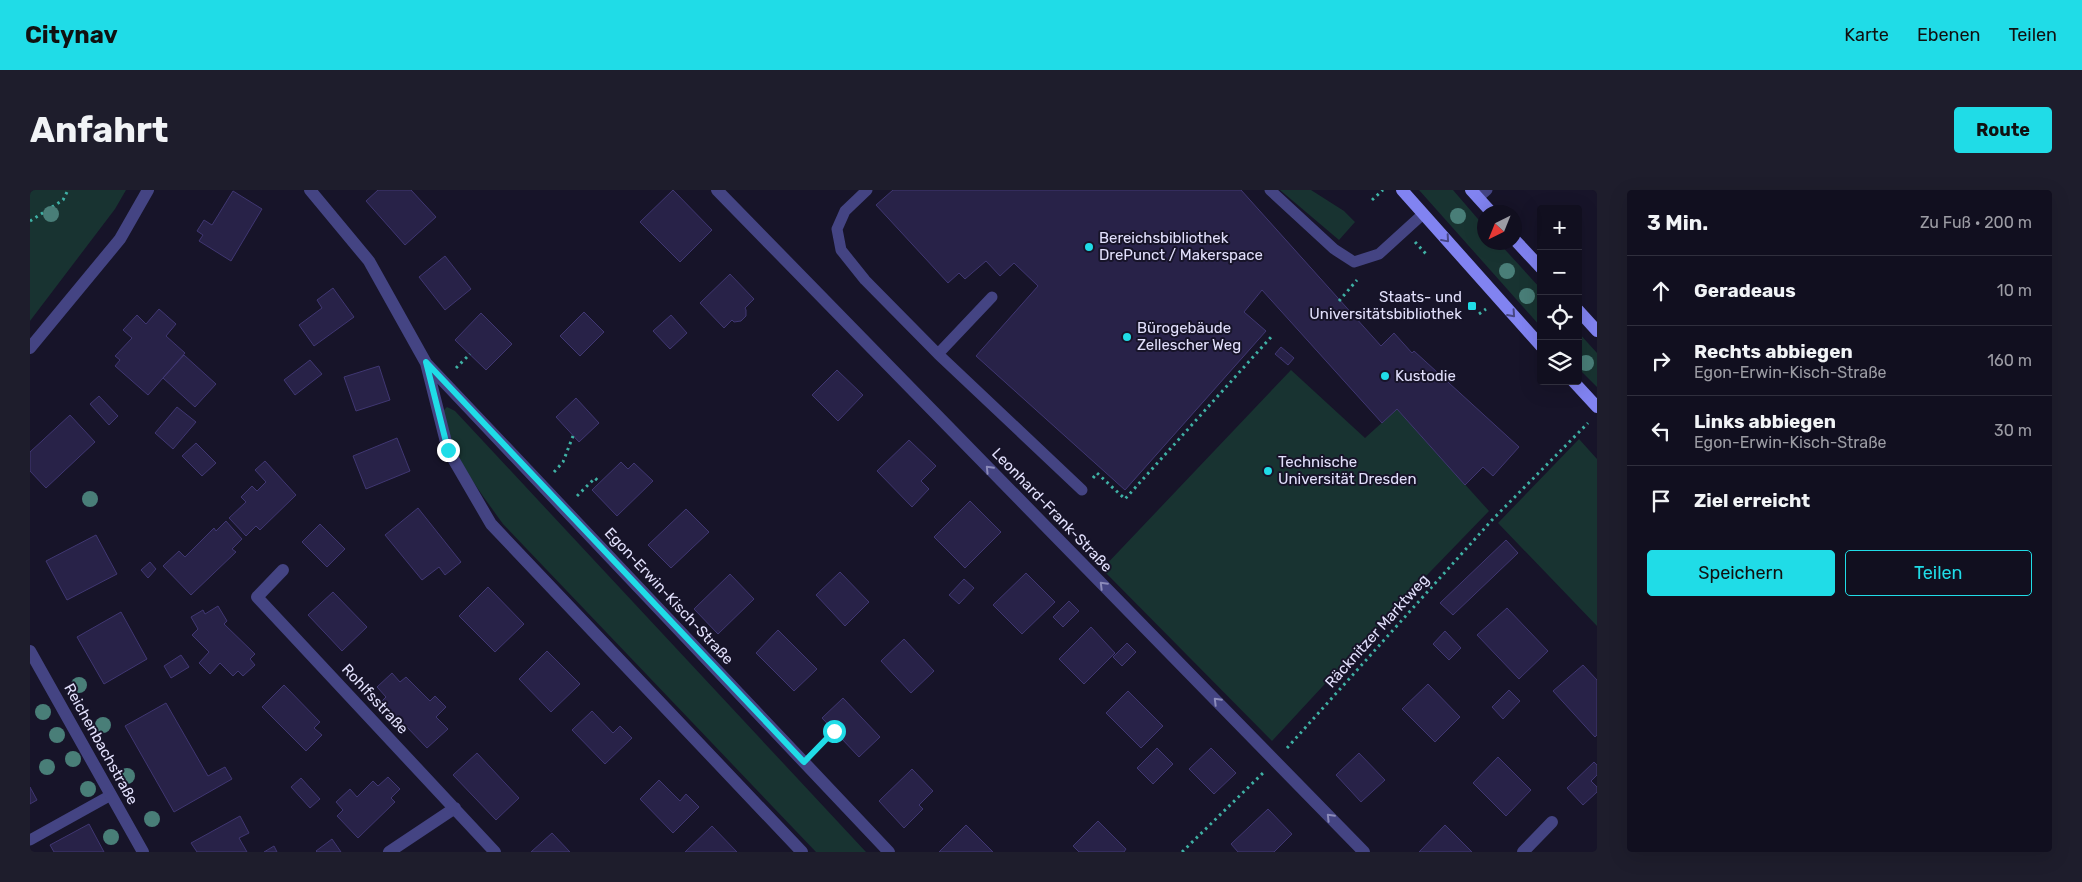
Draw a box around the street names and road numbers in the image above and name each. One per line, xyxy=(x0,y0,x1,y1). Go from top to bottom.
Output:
street label: Leonhard-Frank-Straße xyxy=(988,444,1116,576)
street label: Egon-Erwin-Kisch-Straße xyxy=(601,524,737,668)
street label: Räcknitzer Marktweg xyxy=(1321,571,1433,691)
street label: Rohlfsstraße xyxy=(338,660,412,738)
street label: Reichenbachstraße xyxy=(60,680,142,808)

